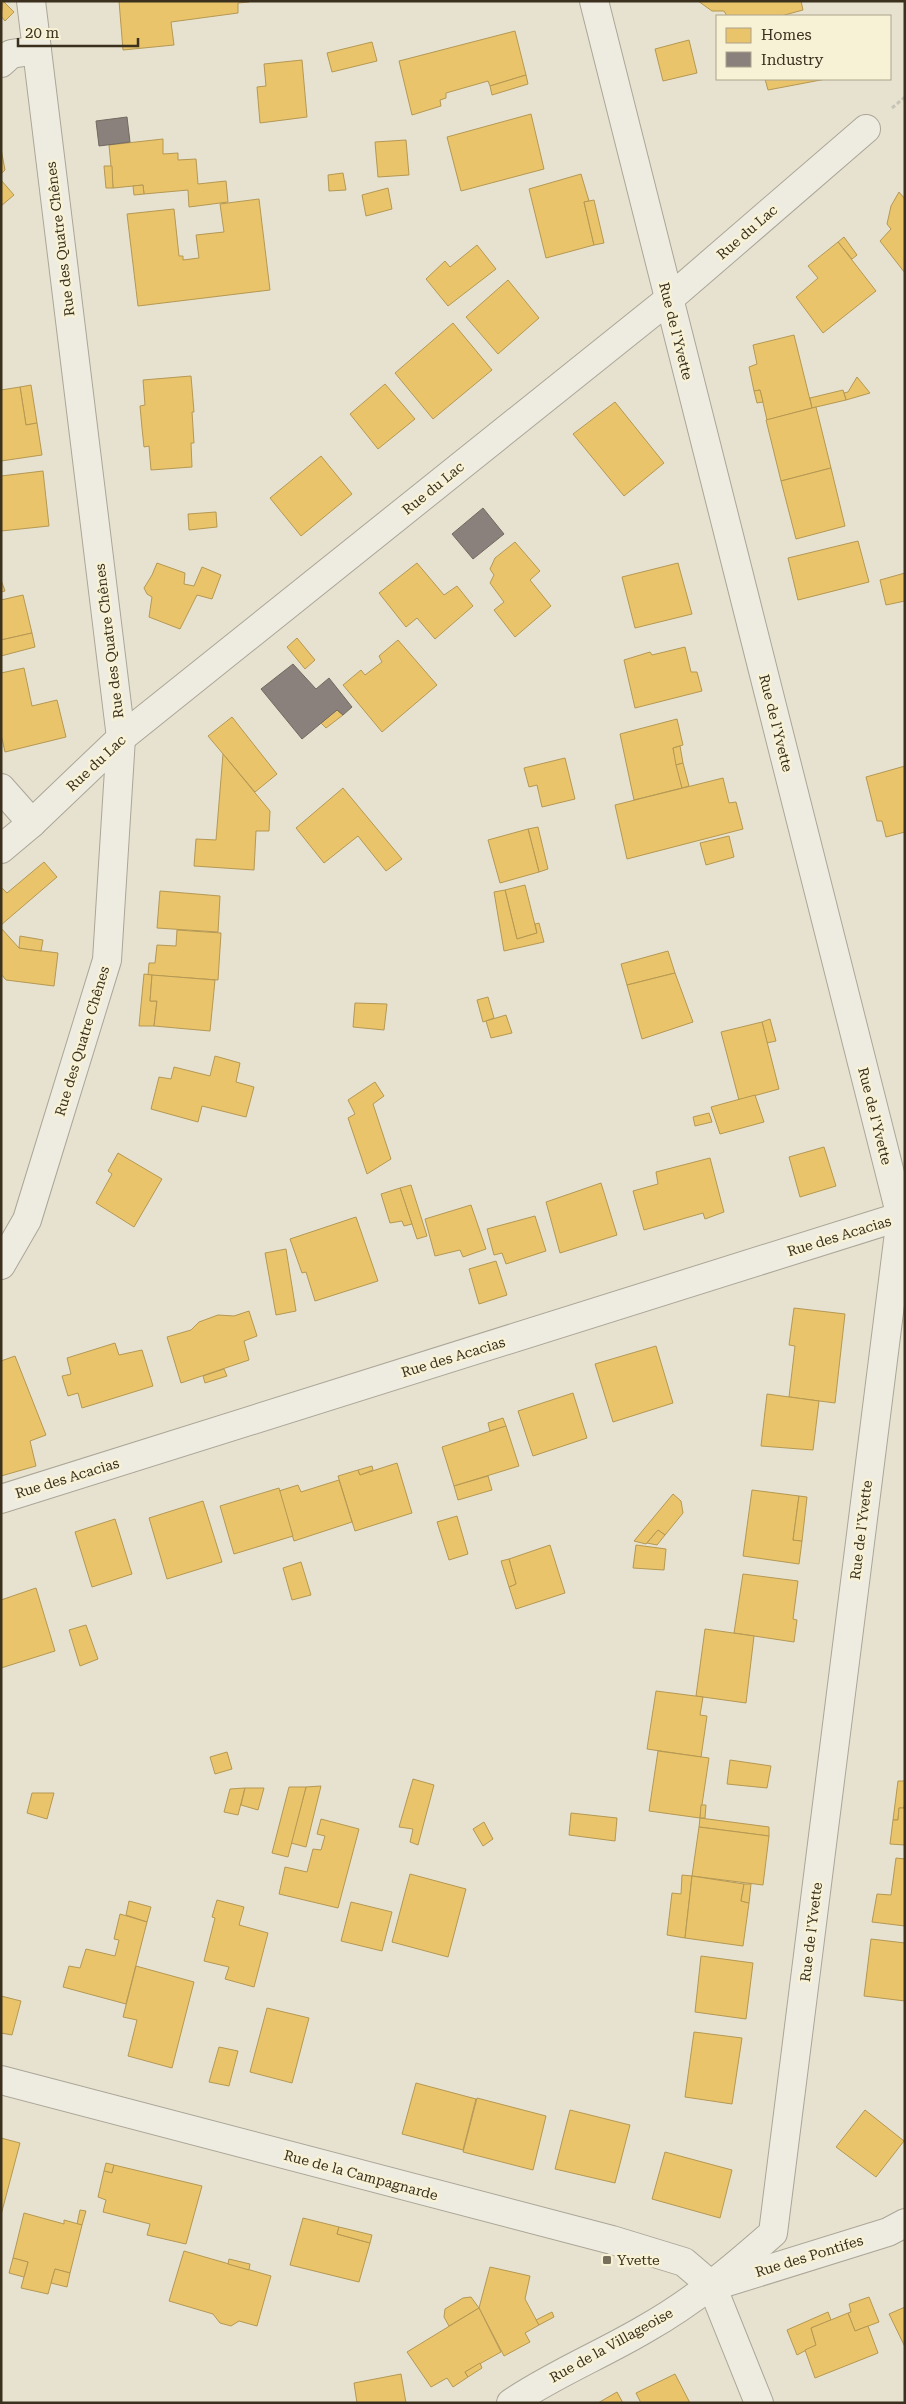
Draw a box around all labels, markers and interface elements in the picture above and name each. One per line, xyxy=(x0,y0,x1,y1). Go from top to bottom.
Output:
scale bar xyxy=(18,15,138,47)
legend xyxy=(716,15,891,80)
text: 20 m xyxy=(25,24,60,42)
text: Homes xyxy=(761,26,812,44)
text: Industry xyxy=(761,51,823,69)
street label: Rue des Quatre Chênes xyxy=(43,160,77,317)
street label: Rue du Lac xyxy=(714,201,781,263)
street label: Rue de l'Yvette xyxy=(656,280,696,382)
street label: Rue du Lac xyxy=(399,458,467,518)
street label: Rue des Quatre Chênes xyxy=(92,562,126,719)
street label: Rue de l'Yvette xyxy=(756,672,796,774)
street label: Rue du Lac xyxy=(63,732,129,794)
street label: Rue des Quatre Chênes xyxy=(52,964,113,1118)
street label: Rue de l'Yvette xyxy=(855,1065,895,1167)
street label: Rue des Acacias xyxy=(785,1212,893,1259)
street label: Rue des Acacias xyxy=(399,1333,507,1380)
street label: Rue des Acacias xyxy=(13,1454,121,1501)
street label: Rue de l'Yvette xyxy=(847,1479,875,1581)
street label: Rue de l'Yvette xyxy=(797,1881,825,1983)
street label: Rue de la Campagnarde xyxy=(282,2147,440,2203)
street label: Rue des Pontifes xyxy=(753,2232,865,2280)
place label: Yvette xyxy=(617,2252,660,2268)
marker: Yvette xyxy=(601,2254,613,2266)
street label: Rue de la Villageoise xyxy=(547,2304,676,2386)

